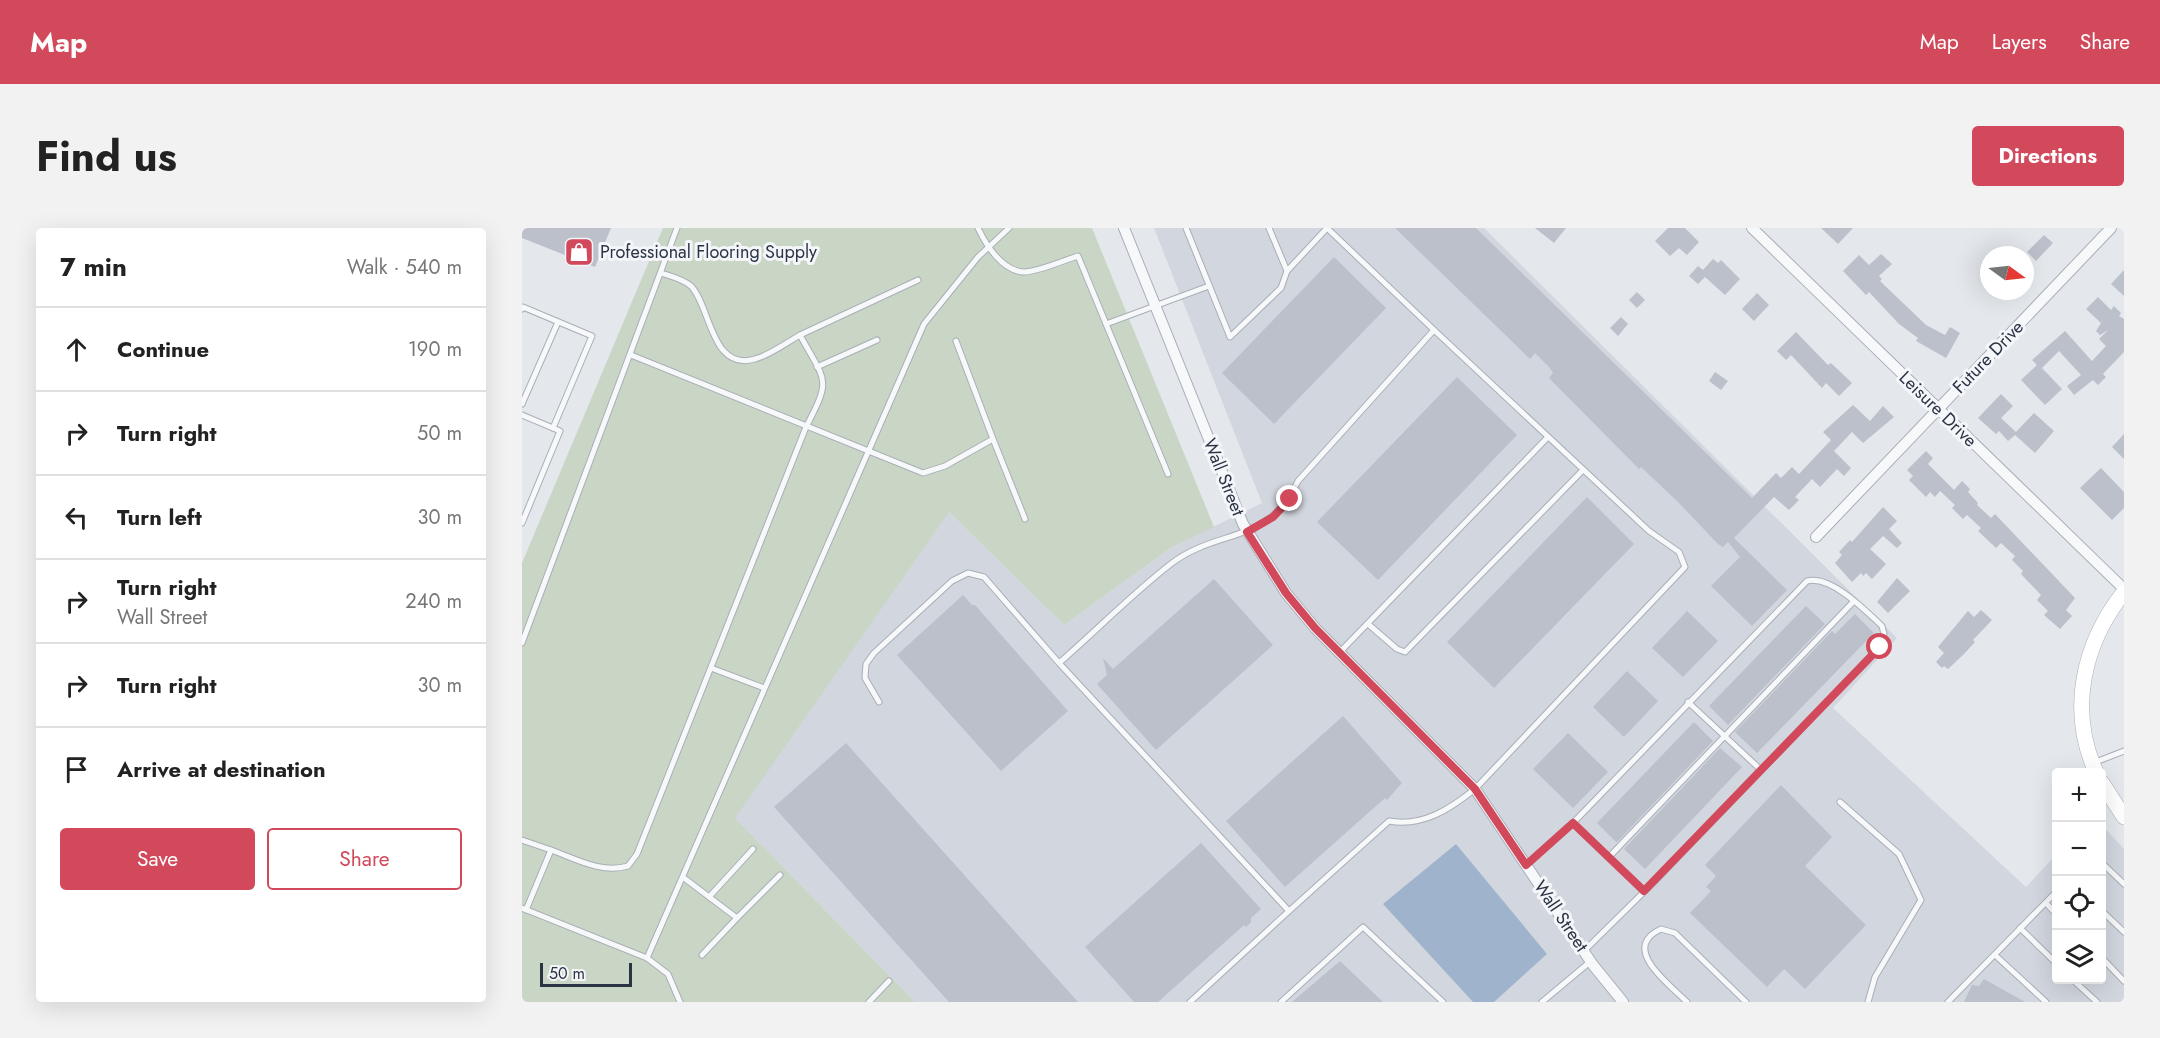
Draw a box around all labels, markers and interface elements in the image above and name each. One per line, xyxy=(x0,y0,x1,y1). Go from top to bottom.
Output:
text: Map xyxy=(30,22,87,63)
text: Map xyxy=(1920,27,1959,57)
text: Layers xyxy=(1992,27,2047,57)
text: Share xyxy=(2080,27,2130,57)
text: Find us xyxy=(36,126,177,187)
button: Directions xyxy=(1972,126,2124,186)
shop icon: Professional Flooring Supply xyxy=(563,236,595,268)
place label: Professional Flooring Supply xyxy=(600,239,817,265)
north arrow xyxy=(1980,246,2034,300)
text: 7 min xyxy=(60,248,127,286)
text: Walk · 540 m xyxy=(347,253,462,282)
street label: Future Drive xyxy=(1947,315,2029,399)
icon: ahead xyxy=(60,333,93,366)
text: Continue xyxy=(117,333,209,365)
text: 190 m xyxy=(408,335,462,364)
street label: Leisure Drive xyxy=(1893,365,1983,453)
icon: right xyxy=(60,417,93,450)
text: Turn right xyxy=(117,417,217,449)
text: 50 m xyxy=(417,419,462,448)
street label: Wall Street xyxy=(1197,434,1252,520)
route end xyxy=(1276,485,1302,511)
icon: left xyxy=(60,501,93,534)
text: Turn left xyxy=(117,501,202,533)
text: 30 m xyxy=(417,503,462,532)
text: Turn right xyxy=(117,571,217,603)
icon: right xyxy=(60,585,93,618)
text: 240 m xyxy=(405,587,462,616)
text: Wall Street xyxy=(117,603,207,632)
route start xyxy=(1866,633,1892,659)
icon: right xyxy=(60,669,93,702)
text: Turn right xyxy=(117,669,217,701)
text: 30 m xyxy=(417,671,462,700)
icon: arrive xyxy=(60,753,93,786)
text: Arrive at destination xyxy=(117,753,326,785)
map controls xyxy=(2052,768,2106,984)
button: + xyxy=(2052,768,2106,822)
button: − xyxy=(2052,822,2106,876)
button: Save xyxy=(60,828,255,890)
button: Share xyxy=(267,828,462,890)
street label: Wall Street xyxy=(1527,875,1595,958)
button: locate xyxy=(2052,876,2106,930)
button: layers xyxy=(2052,930,2106,984)
scale bar xyxy=(540,960,632,988)
text: 50 m xyxy=(549,962,585,985)

